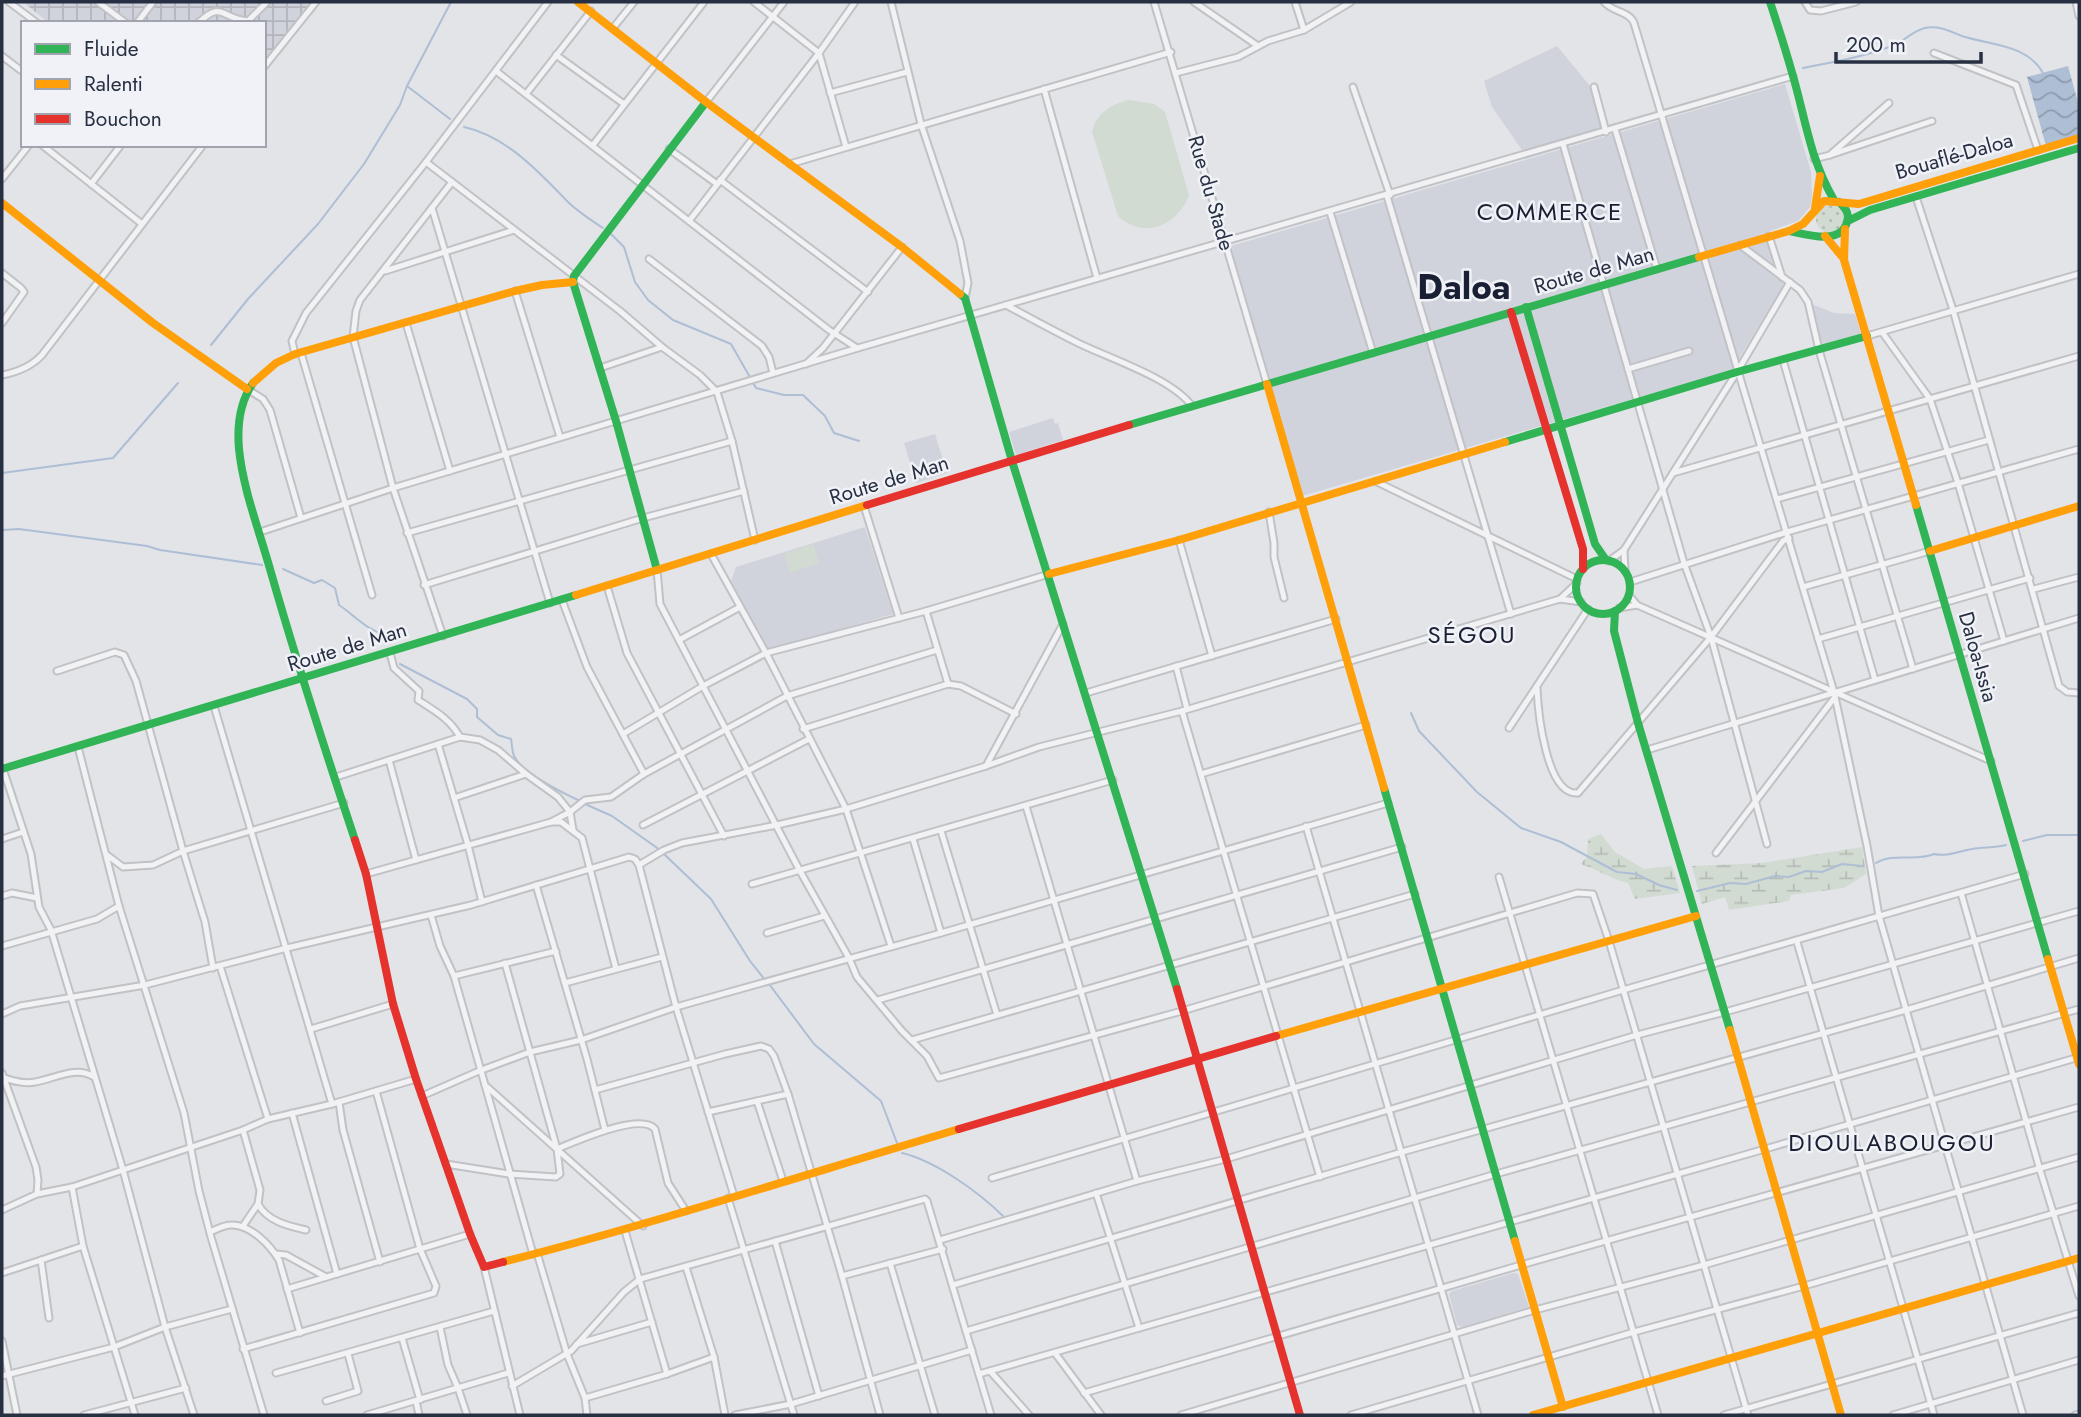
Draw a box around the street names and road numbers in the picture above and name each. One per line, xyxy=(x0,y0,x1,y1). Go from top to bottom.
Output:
street label: Bouaflé-Daloa xyxy=(1892,125,2016,187)
street label: Rue du Stade xyxy=(1180,132,1242,254)
street label: Route de Man xyxy=(1530,239,1658,301)
street label: Route de Man xyxy=(825,448,953,512)
street label: Daloa-Issia xyxy=(1951,608,2005,706)
street label: Route de Man xyxy=(283,615,411,679)

